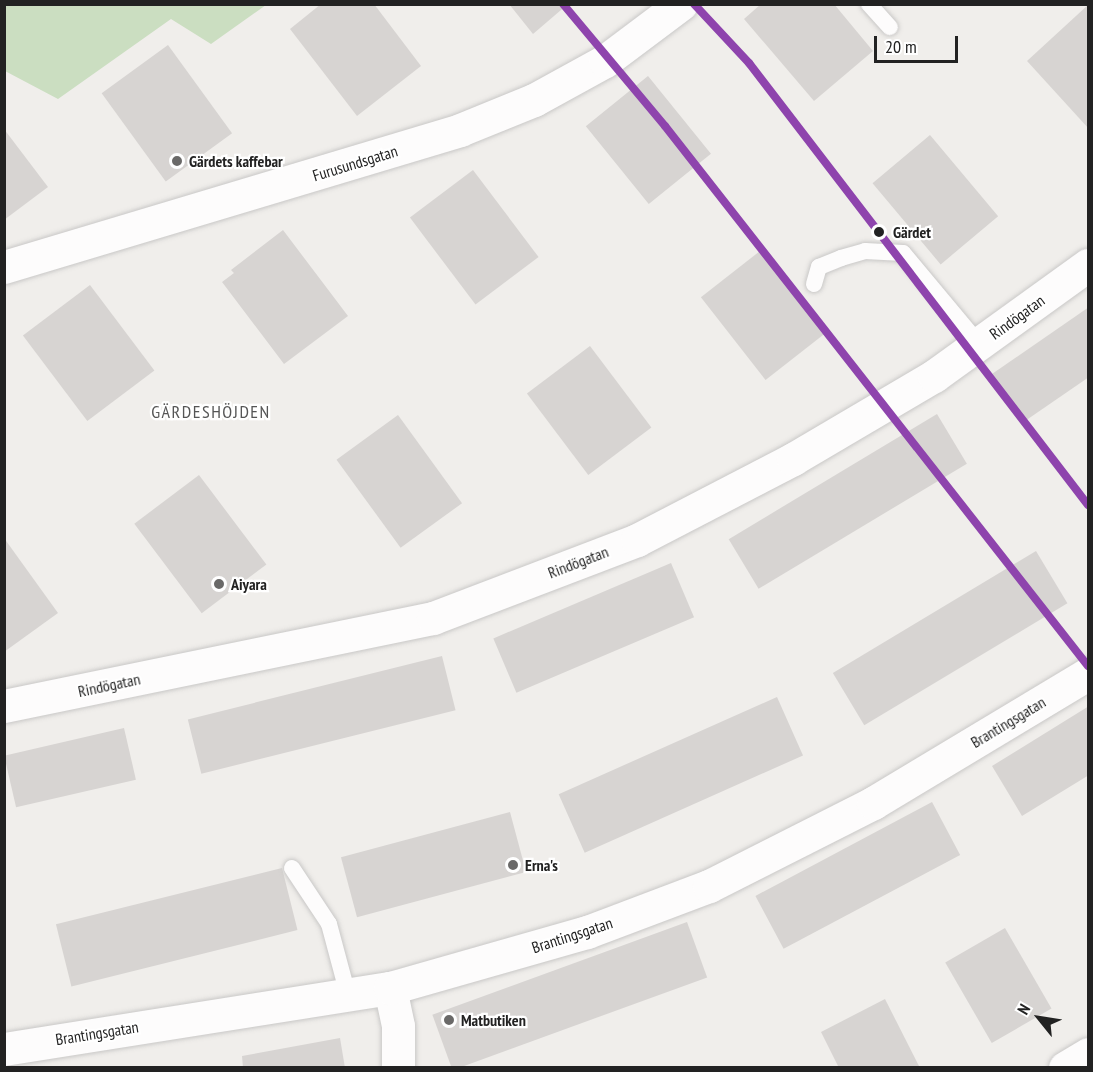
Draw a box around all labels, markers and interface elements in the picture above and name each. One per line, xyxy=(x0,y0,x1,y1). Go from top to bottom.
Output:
scale bar xyxy=(877,24,961,62)
text: 20 m xyxy=(885,35,917,58)
street label: Furusundsgatan xyxy=(310,141,400,185)
place label: Gärdets kaffebar xyxy=(189,151,283,171)
marker: Gärdets kaffebar xyxy=(170,154,184,168)
place label: Gärdet xyxy=(893,222,931,242)
marker: Gärdet xyxy=(870,223,888,241)
street label: Rindögatan xyxy=(986,291,1048,343)
district label: GÄRDESHÖJDEN xyxy=(151,401,271,423)
street label: Rindögatan xyxy=(545,542,611,582)
place label: Aiyara xyxy=(231,574,267,594)
marker: Aiyara xyxy=(212,577,226,591)
street label: Rindögatan xyxy=(76,669,142,701)
street label: Brantingsgatan xyxy=(967,692,1049,752)
place label: Erna's xyxy=(525,855,558,875)
marker: Erna's xyxy=(506,858,520,872)
street label: Brantingsgatan xyxy=(529,913,615,957)
north arrow xyxy=(1009,988,1069,1048)
text: N xyxy=(1013,1000,1034,1018)
place label: Matbutiken xyxy=(461,1010,526,1030)
marker: Matbutiken xyxy=(442,1013,456,1027)
street label: Brantingsgatan xyxy=(54,1017,140,1049)

